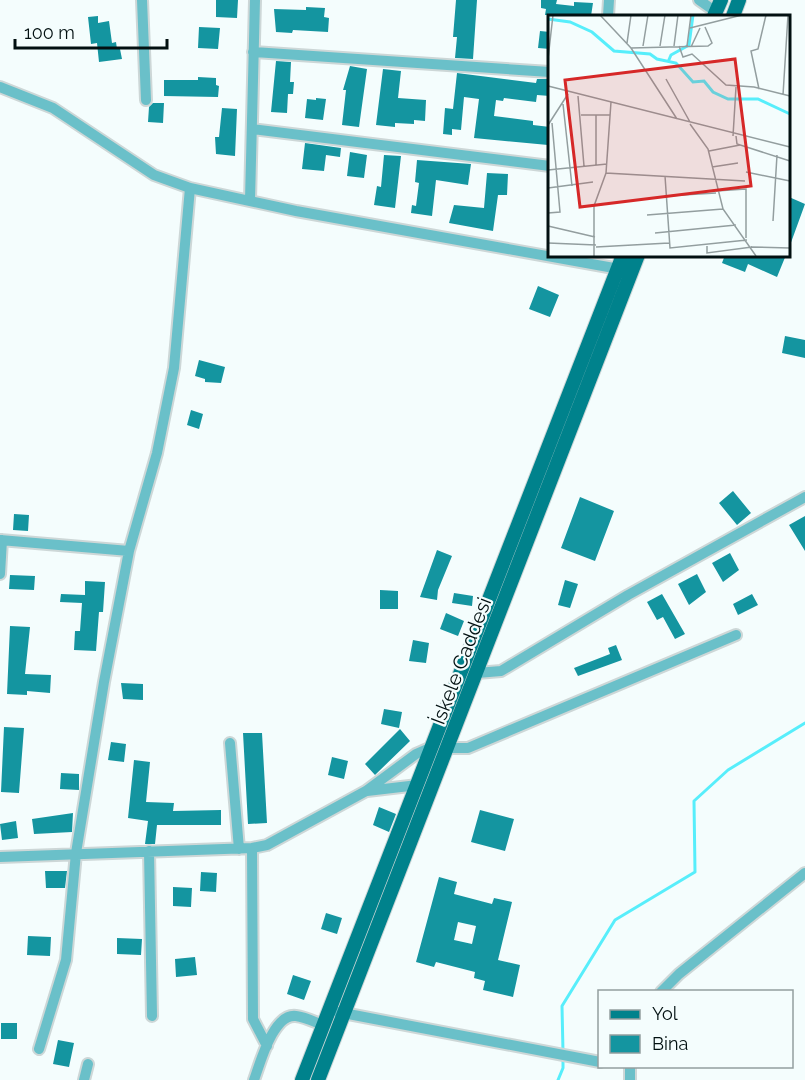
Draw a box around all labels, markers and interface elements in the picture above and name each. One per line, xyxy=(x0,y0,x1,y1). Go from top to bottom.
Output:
scale bar xyxy=(15,12,166,50)
inset map xyxy=(548,15,790,256)
text: 100 m xyxy=(24,22,75,43)
street label: İskele Caddesi xyxy=(425,594,496,728)
legend xyxy=(598,990,793,1068)
text: Yol xyxy=(652,1003,678,1024)
text: Bina xyxy=(652,1033,688,1054)

